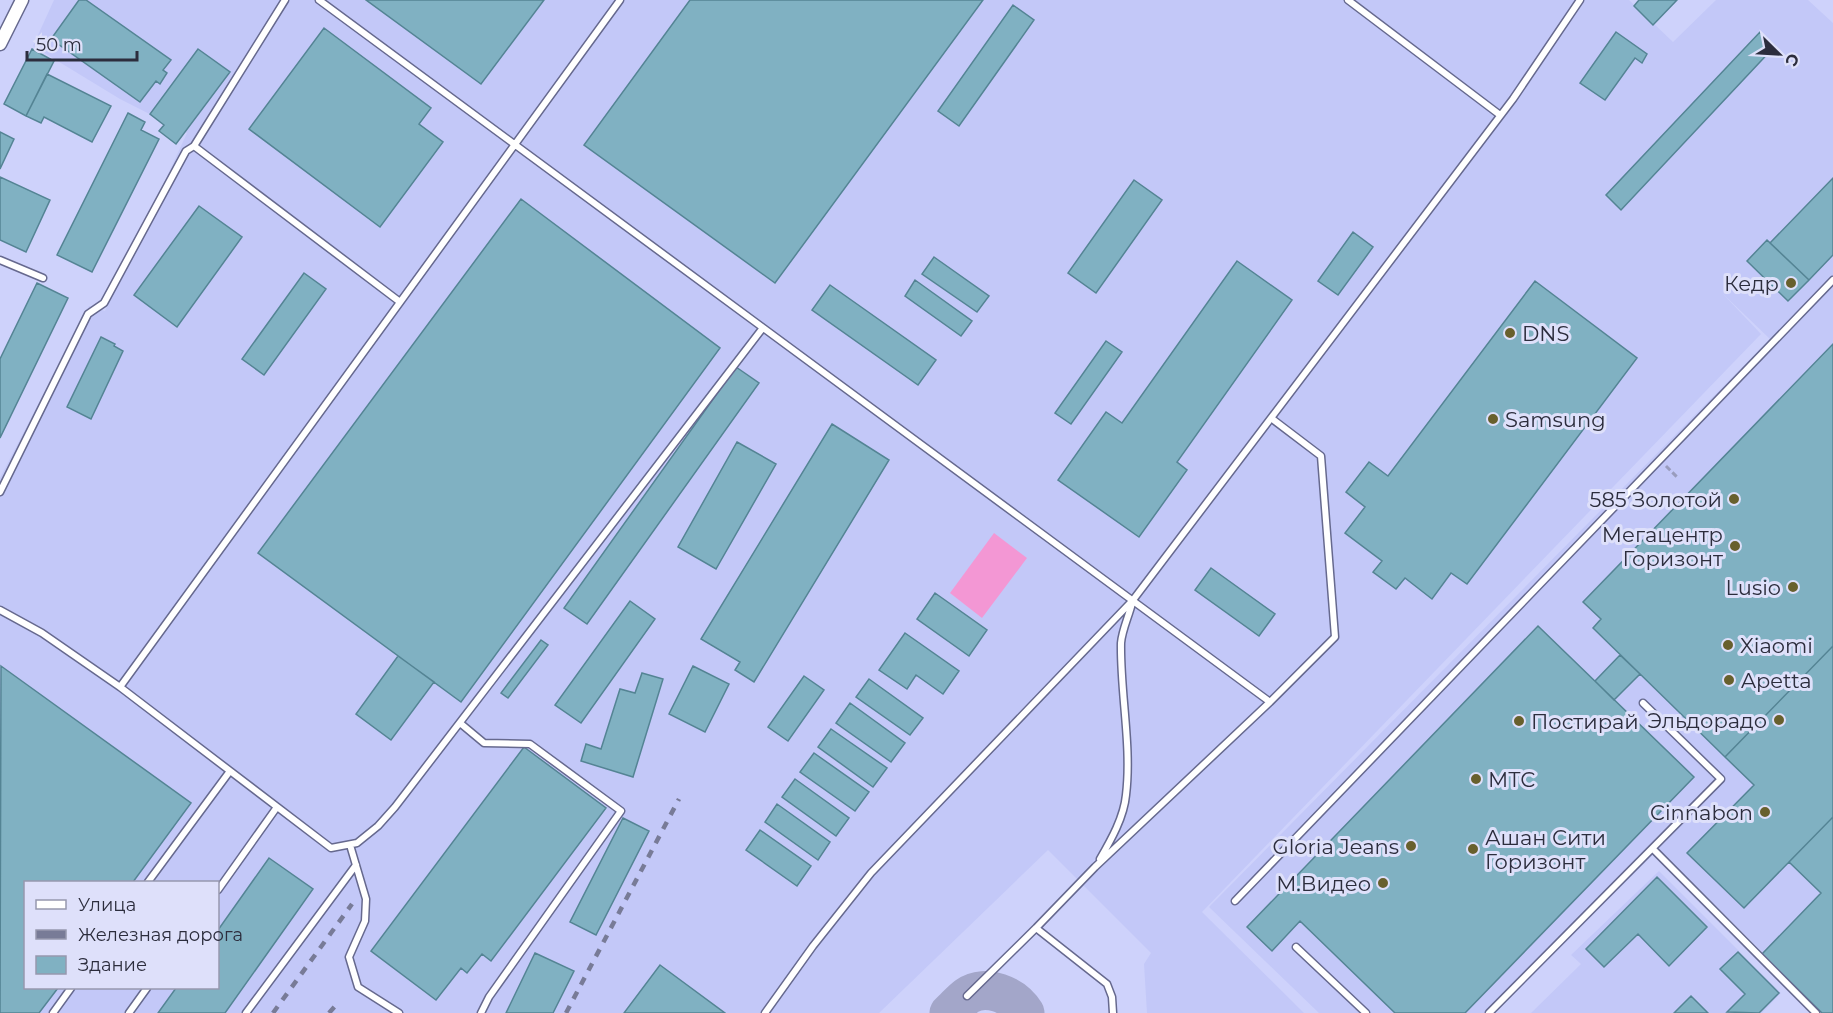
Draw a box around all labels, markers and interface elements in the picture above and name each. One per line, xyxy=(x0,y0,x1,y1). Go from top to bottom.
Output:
scale bar xyxy=(27,24,136,62)
north arrow xyxy=(1749,24,1809,84)
text: 50 m xyxy=(36,34,82,56)
text: С xyxy=(1781,51,1803,69)
place label: Кедр xyxy=(1724,271,1779,296)
marker: Кедр xyxy=(1784,276,1798,290)
place label: DNS xyxy=(1522,321,1569,346)
marker: DNS xyxy=(1503,326,1517,340)
place label: Samsung xyxy=(1505,407,1606,432)
marker: Samsung xyxy=(1486,412,1500,426)
place label: 585 Золотой xyxy=(1590,487,1722,512)
marker: 585 Золотой xyxy=(1727,492,1741,506)
place label: Мегацентр Горизонт xyxy=(1602,522,1723,571)
marker: Мегацентр Горизонт xyxy=(1728,539,1742,553)
place label: Lusio xyxy=(1726,575,1781,600)
marker: Lusio xyxy=(1786,580,1800,594)
place label: Xiaomi xyxy=(1740,633,1813,658)
marker: Xiaomi xyxy=(1721,638,1735,652)
place label: Apetta xyxy=(1741,668,1812,693)
marker: Apetta xyxy=(1722,673,1736,687)
place label: Эльдорадо xyxy=(1647,708,1767,733)
place label: Постирай xyxy=(1531,709,1639,734)
marker: Эльдорадо xyxy=(1772,713,1786,727)
marker: Постирай xyxy=(1512,714,1526,728)
place label: МТС xyxy=(1488,767,1535,792)
marker: МТС xyxy=(1469,772,1483,786)
place label: Cinnabon xyxy=(1650,800,1753,825)
marker: Cinnabon xyxy=(1758,805,1772,819)
place label: Ашан Сити Горизонт xyxy=(1485,825,1606,874)
place label: Gloria Jeans xyxy=(1272,834,1399,859)
marker: Gloria Jeans xyxy=(1404,839,1418,853)
marker: Ашан Сити Горизонт xyxy=(1466,842,1480,856)
place label: М.Видео xyxy=(1276,871,1371,896)
marker: М.Видео xyxy=(1376,876,1390,890)
legend xyxy=(24,881,219,989)
text: Улица xyxy=(78,894,136,916)
text: Железная дорога xyxy=(78,924,243,946)
text: Здание xyxy=(78,954,147,976)

